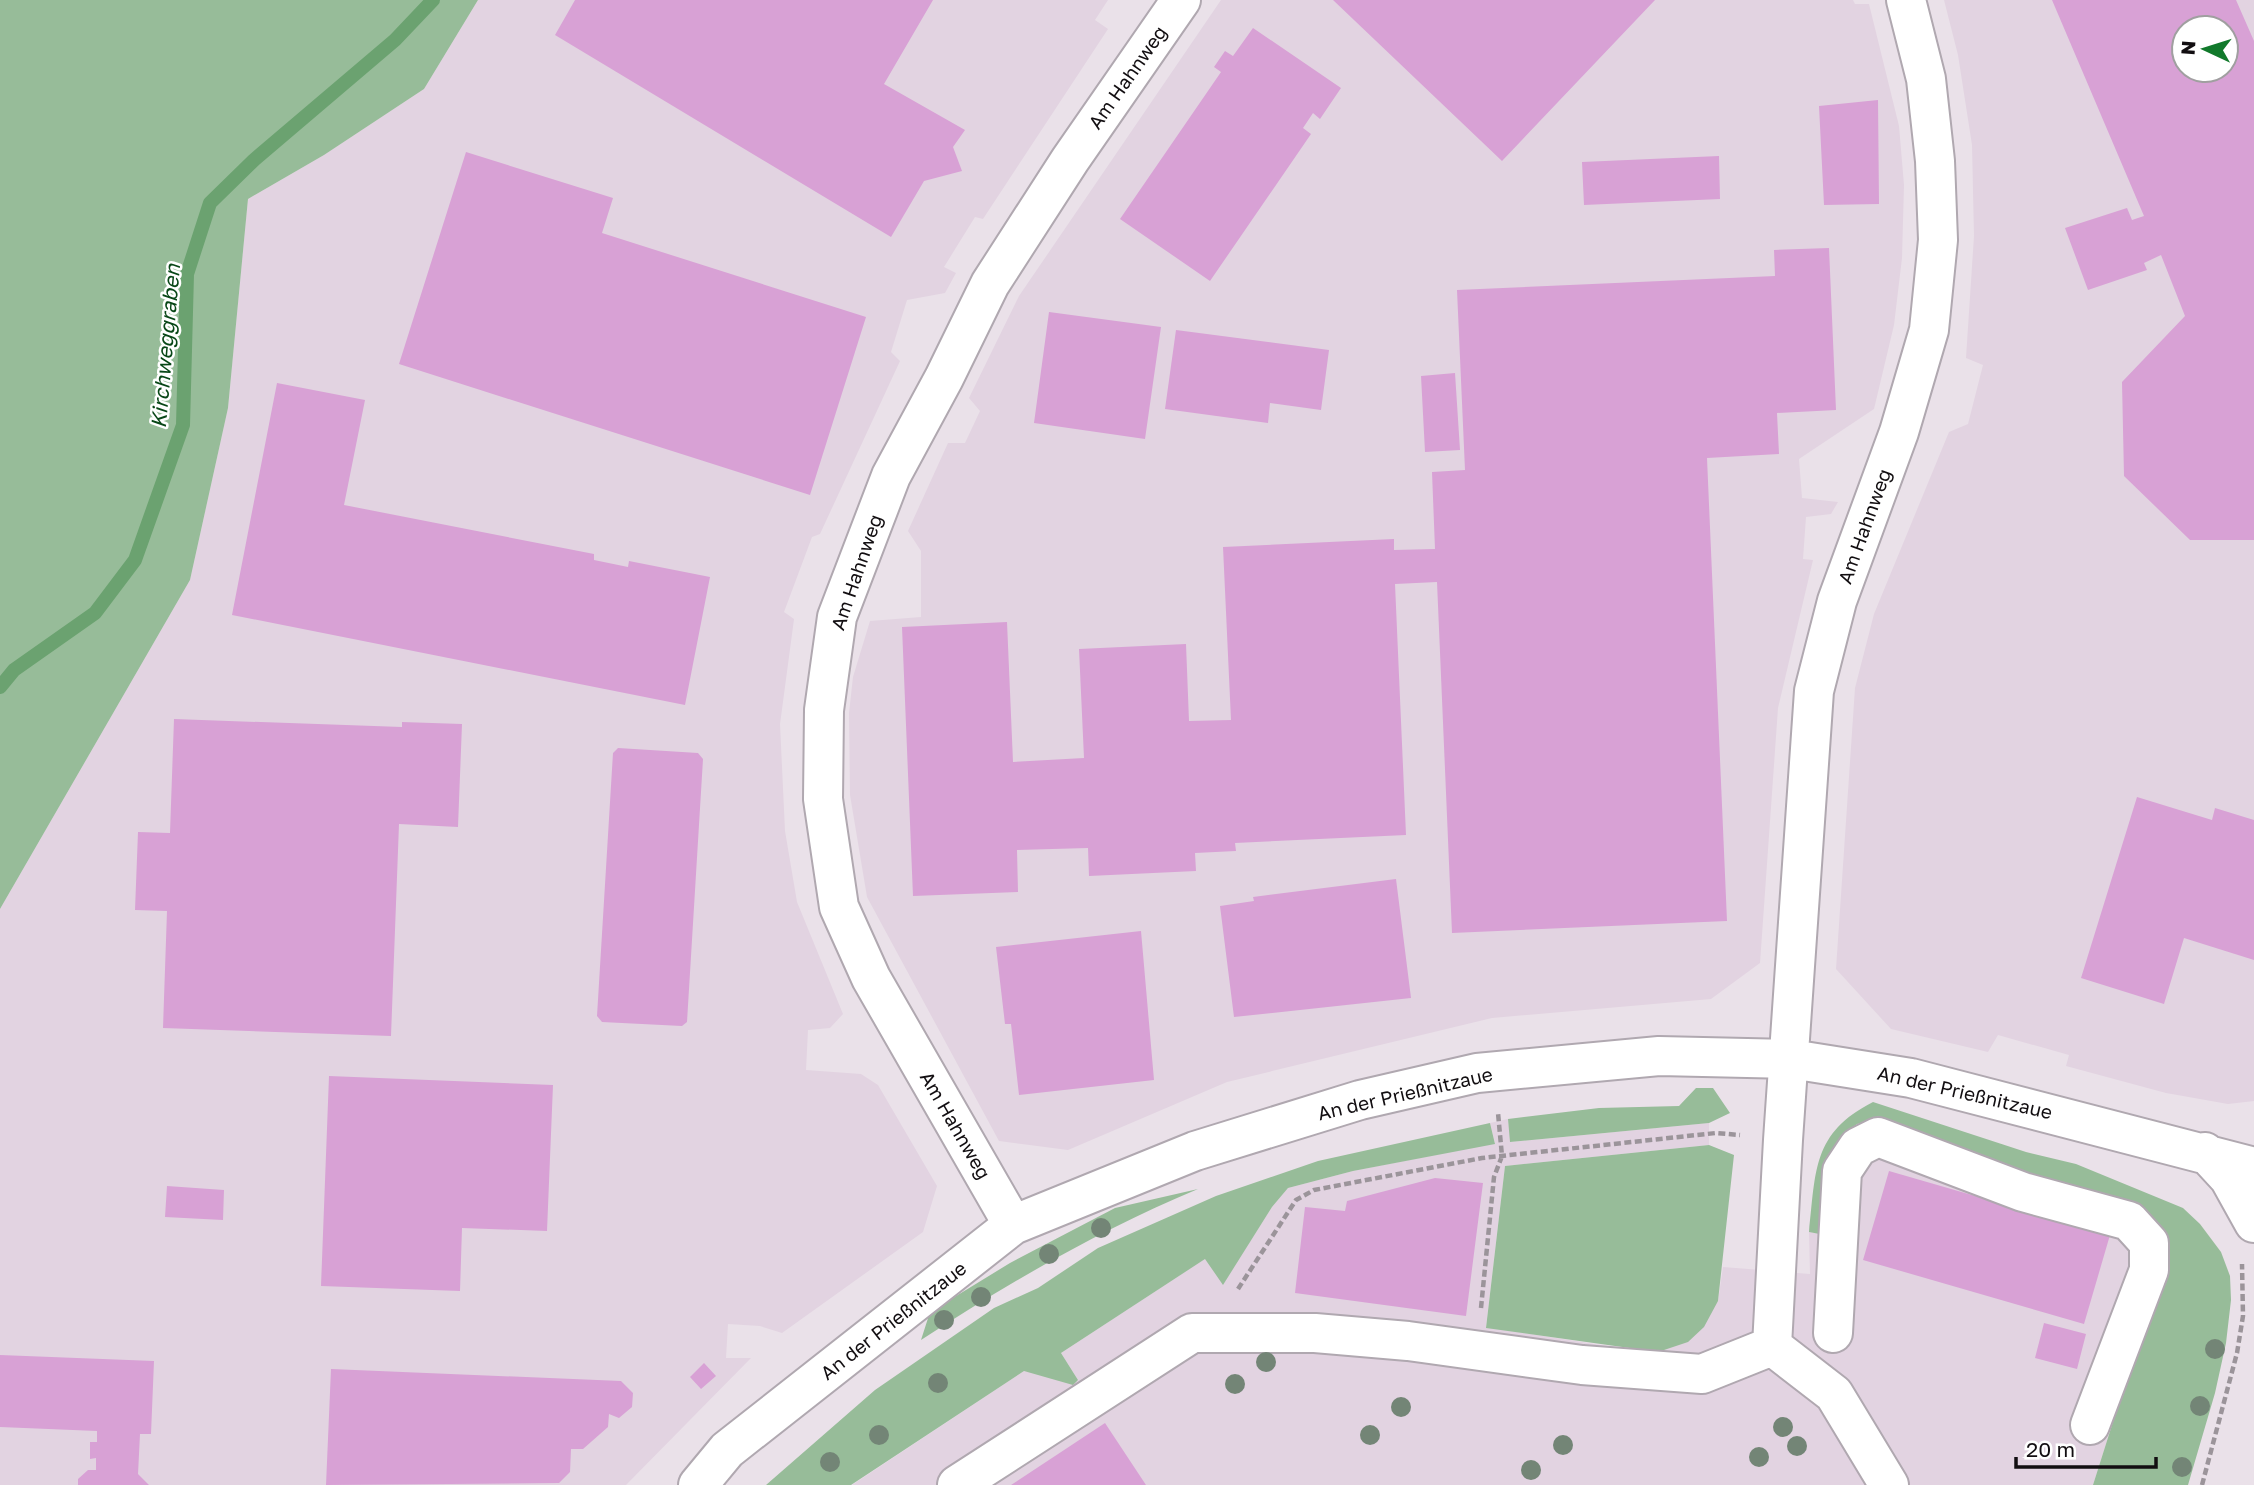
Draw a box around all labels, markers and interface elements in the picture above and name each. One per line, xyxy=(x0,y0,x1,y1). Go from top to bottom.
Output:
north arrow xyxy=(2170,14,2240,84)
street label: Am Hahnweg xyxy=(1083,21,1171,133)
text: N xyxy=(2176,40,2200,56)
water label: Kirchweggraben xyxy=(145,262,185,429)
street label: Am Hahnweg xyxy=(1833,465,1895,587)
street label: Am Hahnweg xyxy=(826,511,886,633)
street label: An der Prießnitzaue xyxy=(1875,1061,2055,1123)
street label: An der Prießnitzaue xyxy=(1315,1062,1495,1124)
street label: Am Hahnweg xyxy=(916,1067,996,1183)
street label: An der Prießnitzaue xyxy=(816,1256,970,1384)
scale bar xyxy=(2016,1426,2156,1470)
text: 20 m xyxy=(2026,1436,2075,1462)

